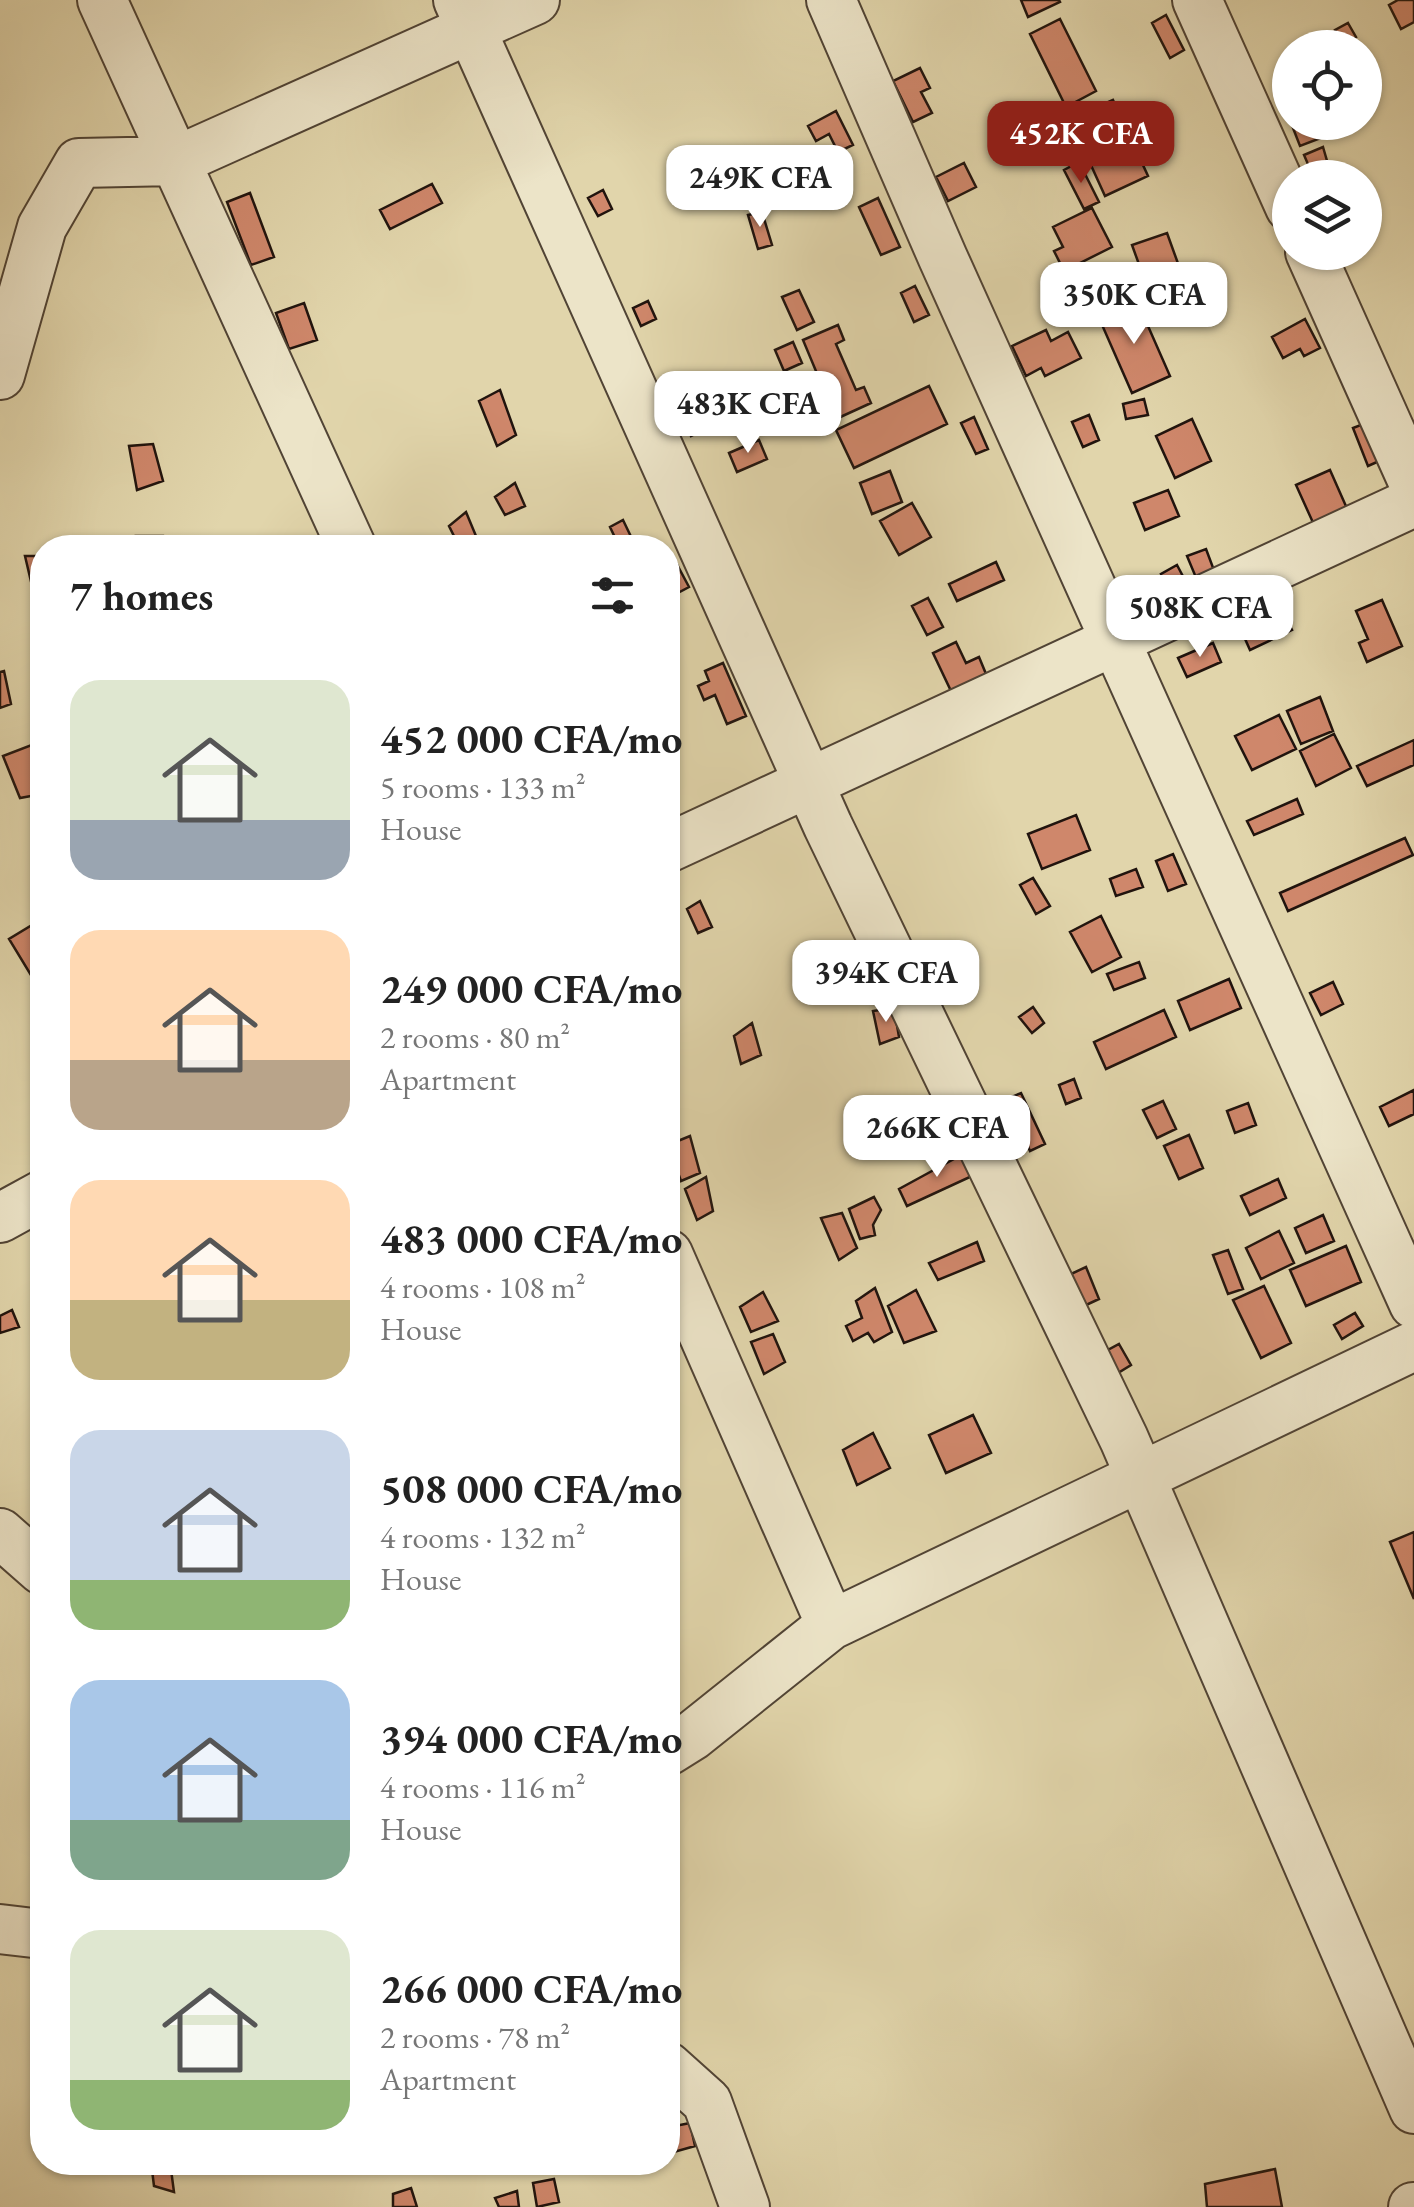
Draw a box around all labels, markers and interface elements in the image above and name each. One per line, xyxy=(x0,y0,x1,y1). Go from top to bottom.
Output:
map controls xyxy=(1272,30,1382,270)
button: locate xyxy=(1272,30,1382,140)
pin: 452K CFA xyxy=(978,101,1184,186)
text: 452K CFA xyxy=(1009,112,1153,154)
pin: 249K CFA xyxy=(657,145,863,230)
text: 249K CFA xyxy=(688,156,832,198)
button: layers xyxy=(1272,160,1382,270)
pin: 350K CFA xyxy=(1031,262,1237,347)
text: 350K CFA xyxy=(1062,273,1206,315)
pin: 483K CFA xyxy=(645,371,851,456)
text: 483K CFA xyxy=(676,382,820,424)
text: 7 homes xyxy=(70,568,213,623)
icon: filters xyxy=(585,568,640,623)
pin: 508K CFA xyxy=(1097,575,1303,660)
text: 508K CFA xyxy=(1128,586,1272,628)
text: 452 000 CFA/mo xyxy=(380,711,682,766)
icon: home xyxy=(150,720,270,840)
text: 5 rooms · 133 m² xyxy=(380,766,586,808)
text: House xyxy=(380,808,461,850)
pin: 394K CFA xyxy=(783,940,989,1025)
text: 394K CFA xyxy=(814,951,958,993)
text: 249 000 CFA/mo xyxy=(380,961,682,1016)
icon: home xyxy=(150,970,270,1090)
text: 2 rooms · 80 m² xyxy=(380,1016,570,1058)
text: Apartment xyxy=(380,1058,516,1100)
pin: 266K CFA xyxy=(834,1095,1040,1180)
text: 266K CFA xyxy=(865,1106,1009,1148)
text: 483 000 CFA/mo xyxy=(380,1211,682,1266)
icon: home xyxy=(150,1220,270,1340)
text: 4 rooms · 108 m² xyxy=(380,1266,586,1308)
text: House xyxy=(380,1308,461,1350)
text: 508 000 CFA/mo xyxy=(380,1461,682,1516)
icon: home xyxy=(150,1470,270,1590)
text: 4 rooms · 132 m² xyxy=(380,1516,586,1558)
text: House xyxy=(380,1558,461,1600)
text: 394 000 CFA/mo xyxy=(380,1711,682,1766)
icon: home xyxy=(150,1720,270,1840)
text: 4 rooms · 116 m² xyxy=(380,1766,586,1808)
text: House xyxy=(380,1808,461,1850)
text: 266 000 CFA/mo xyxy=(380,1961,682,2016)
icon: home xyxy=(150,1970,270,2090)
text: 2 rooms · 78 m² xyxy=(380,2016,570,2058)
text: Apartment xyxy=(380,2058,516,2100)

